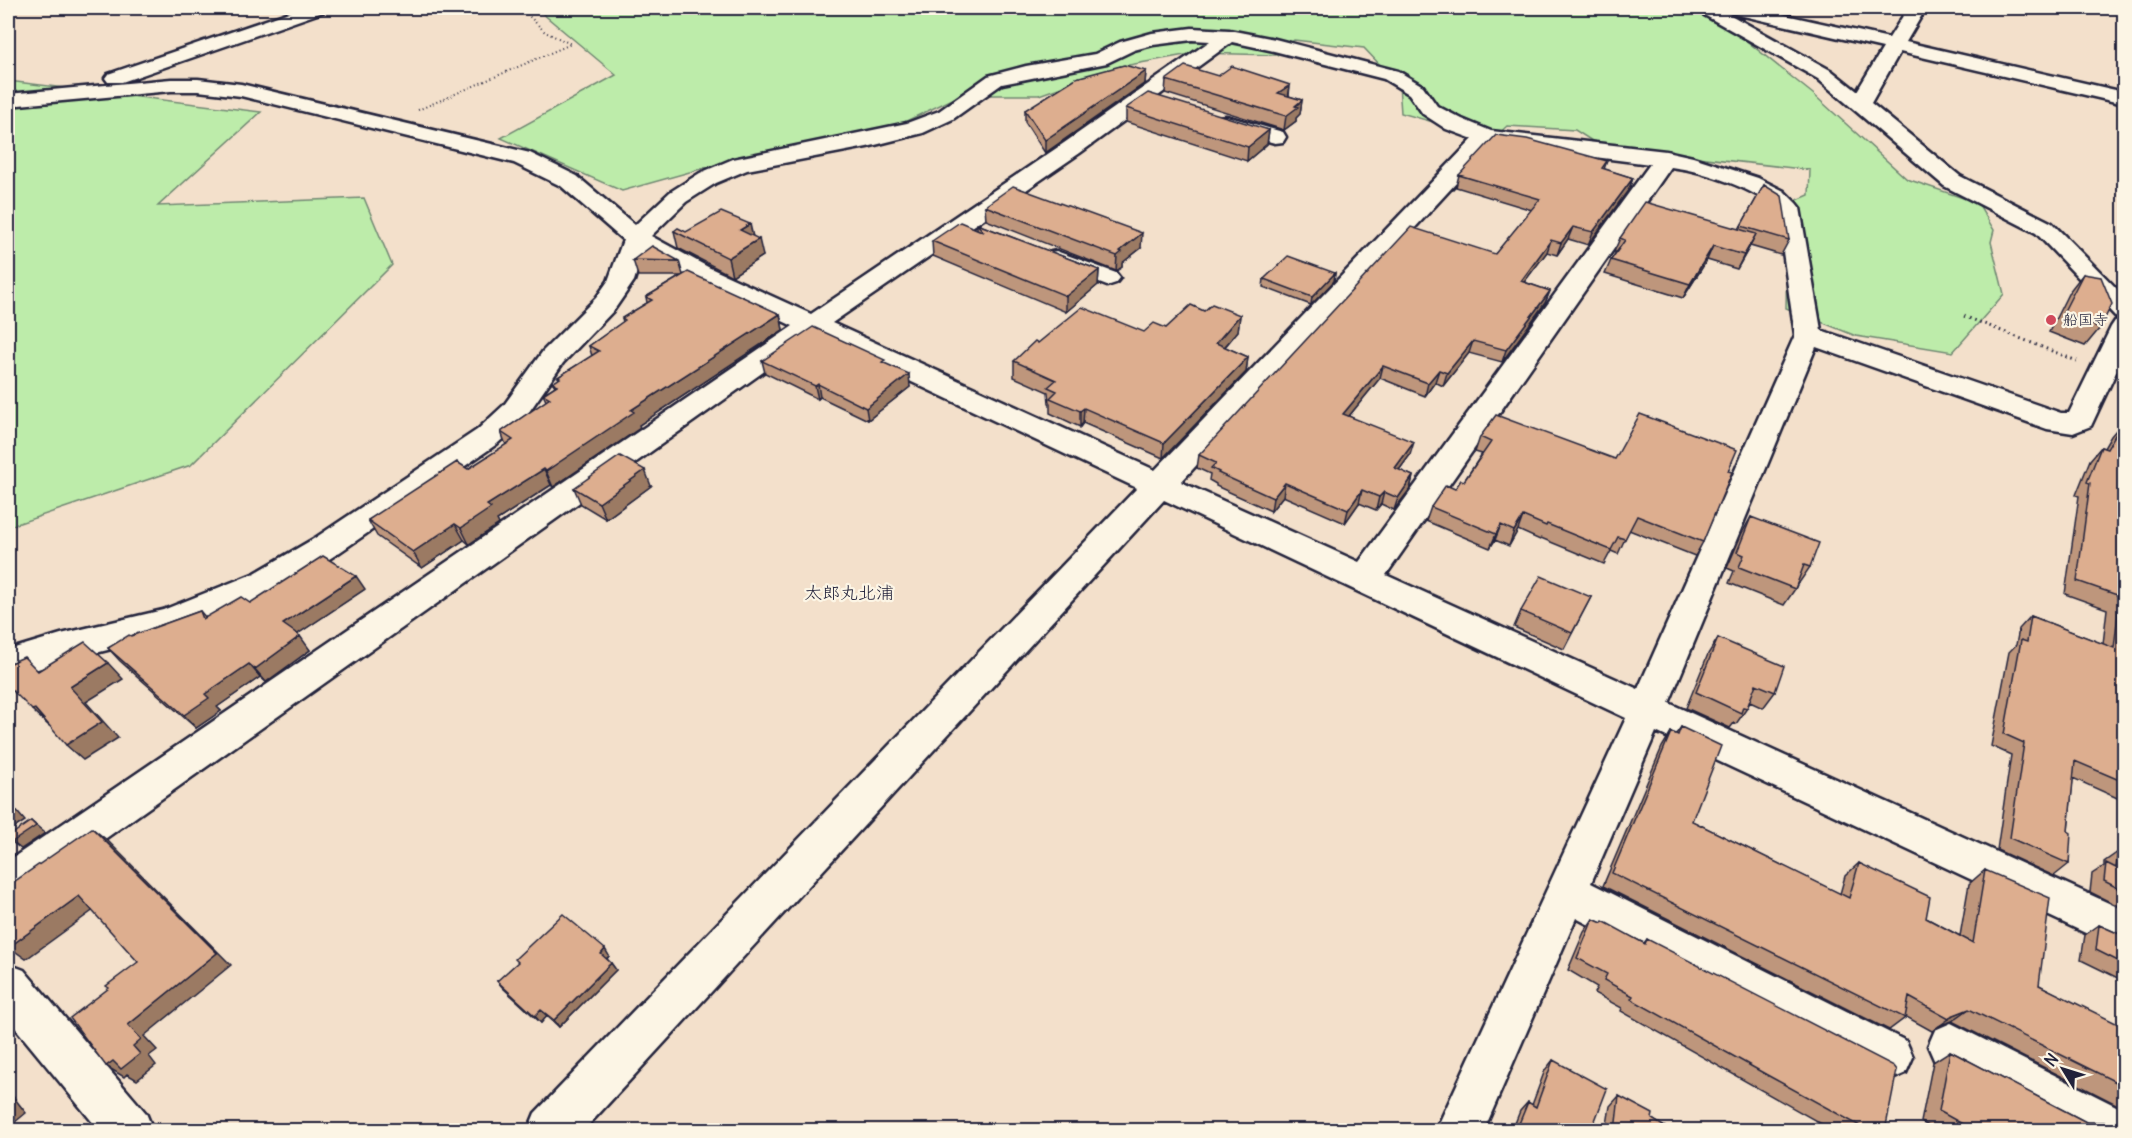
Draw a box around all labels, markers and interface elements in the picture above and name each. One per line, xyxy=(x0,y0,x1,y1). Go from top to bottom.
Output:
place label: 船国寺 xyxy=(2063,310,2108,329)
marker: 船国寺 xyxy=(2044,313,2058,327)
district label: 太郎丸北浦 xyxy=(804,581,894,604)
north arrow xyxy=(2033,1039,2093,1099)
text: N xyxy=(2040,1049,2062,1070)

